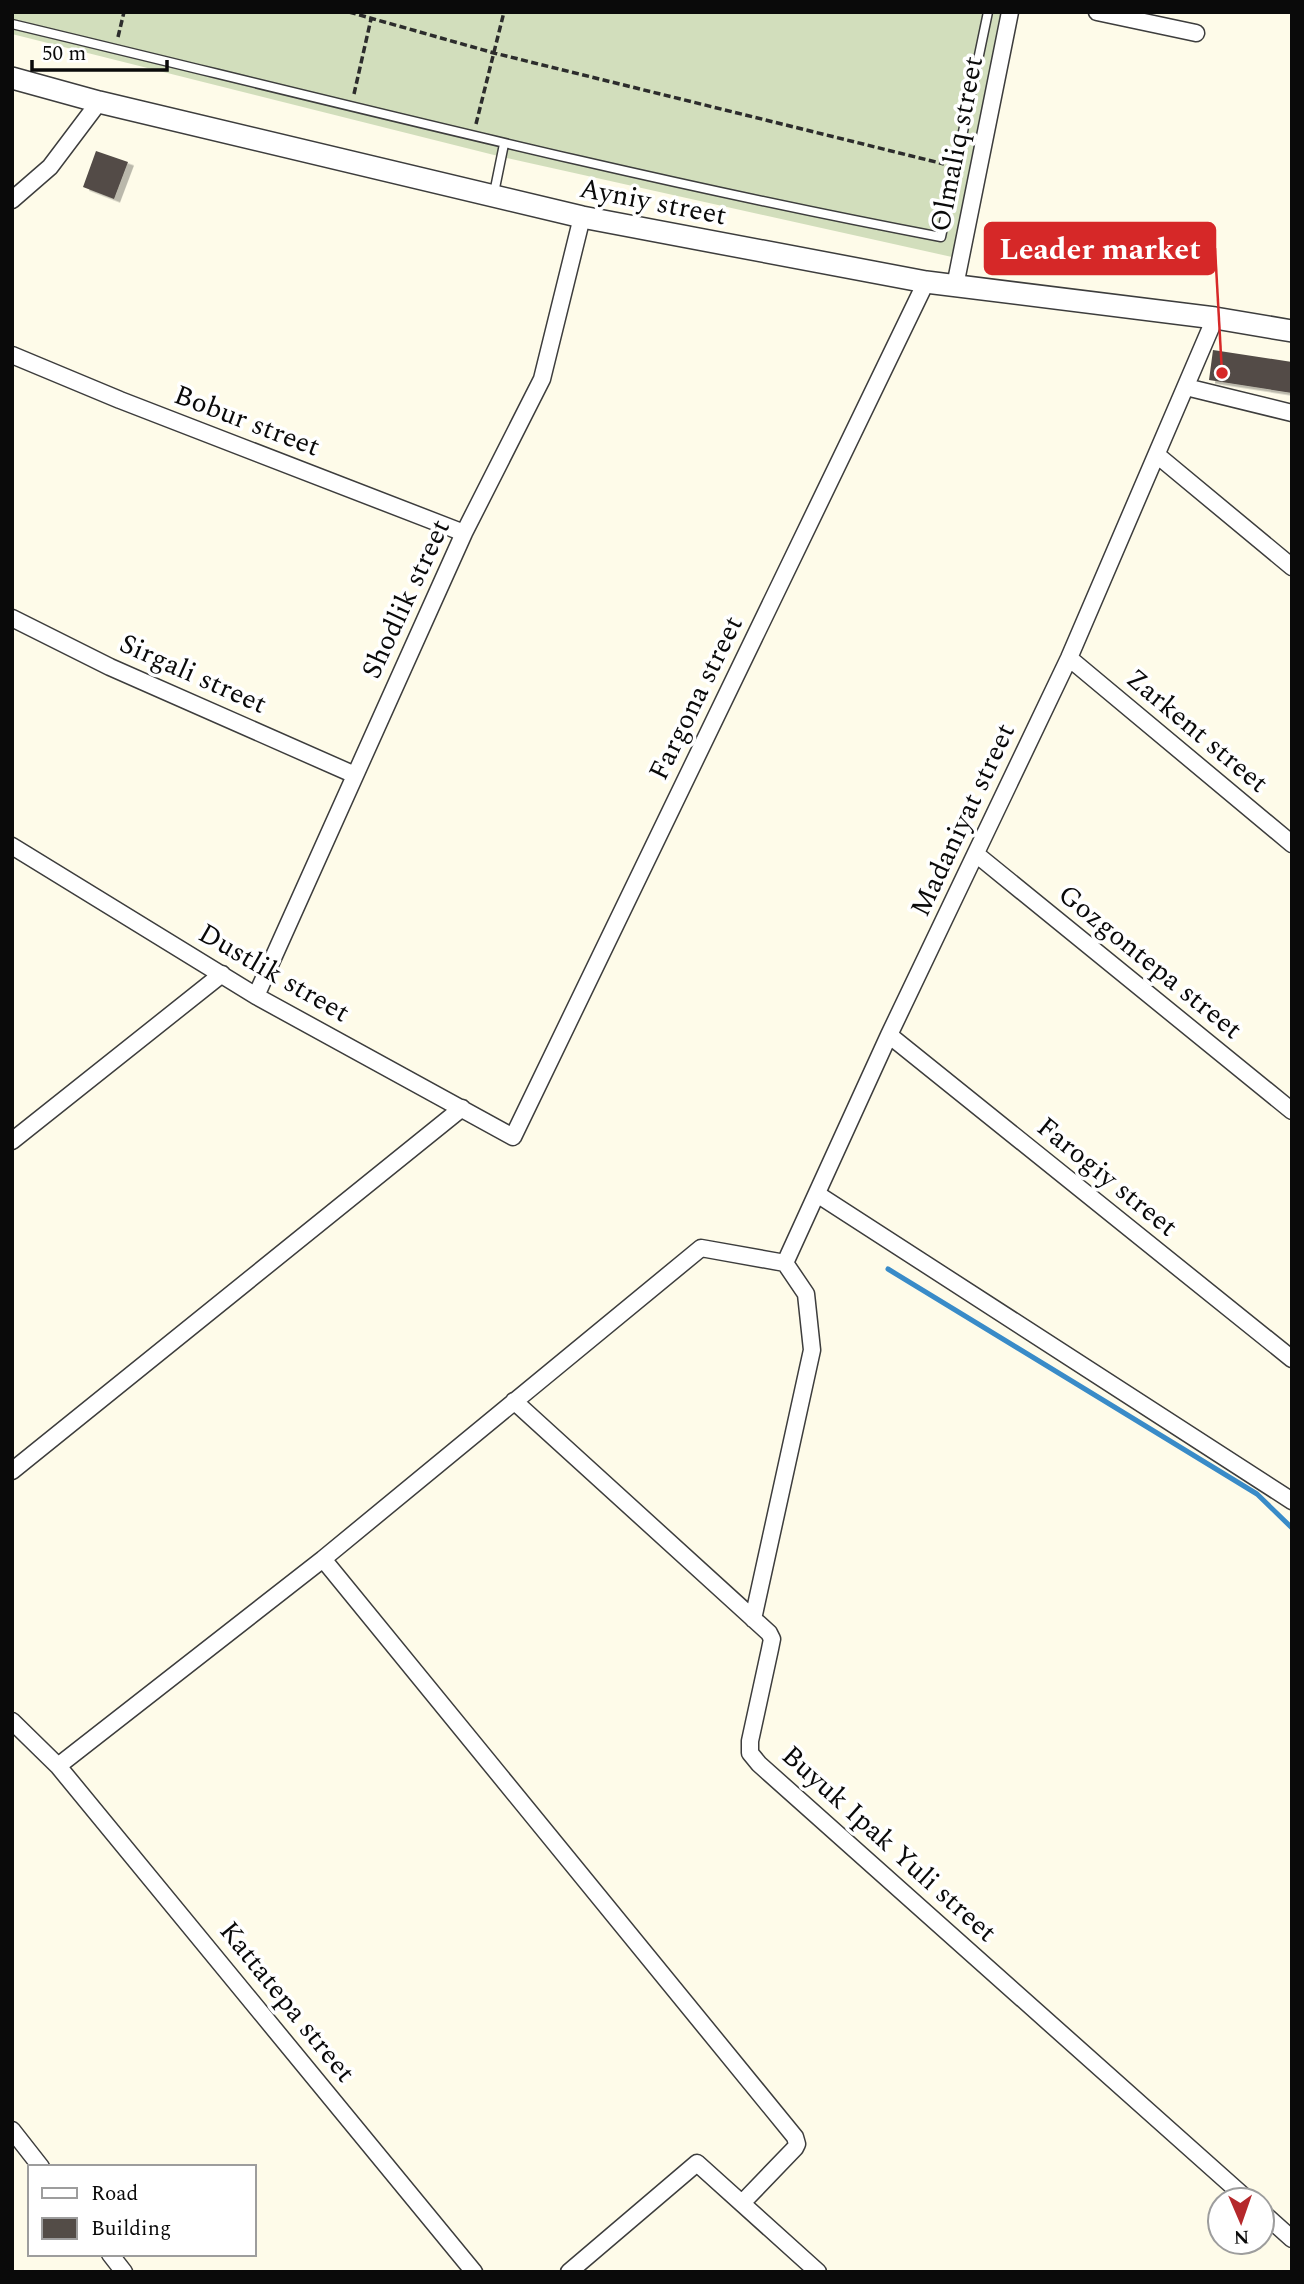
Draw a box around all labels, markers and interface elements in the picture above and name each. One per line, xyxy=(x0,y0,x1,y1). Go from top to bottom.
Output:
scale bar xyxy=(32,28,166,72)
text: 50 m xyxy=(42,38,86,70)
street label: Olmaliq street xyxy=(919,52,995,236)
street label: Ayniy street xyxy=(576,167,730,237)
callout: Leader market xyxy=(985,223,1215,274)
text: Leader market xyxy=(999,227,1201,273)
street label: Bobur street xyxy=(168,373,326,469)
street label: Shodlik street xyxy=(350,512,462,686)
street label: Fargona street xyxy=(638,608,754,788)
street label: Sirgali street xyxy=(112,622,274,726)
street label: Zarkent street xyxy=(1116,658,1278,804)
street label: Madaniyat street xyxy=(899,716,1027,924)
street label: Gozgontepa street xyxy=(1048,874,1252,1050)
street label: Dustlik street xyxy=(190,912,358,1034)
street label: Farogiy street xyxy=(1027,1106,1187,1248)
street label: Buyuk Ipak Yuli street xyxy=(771,1735,1007,1953)
street label: Kattatepa street xyxy=(208,1912,366,2092)
legend xyxy=(28,2165,256,2256)
text: Road xyxy=(91,2178,138,2210)
north arrow xyxy=(1206,2186,1276,2256)
text: Building xyxy=(91,2213,171,2245)
text: N xyxy=(1233,2222,1250,2251)

